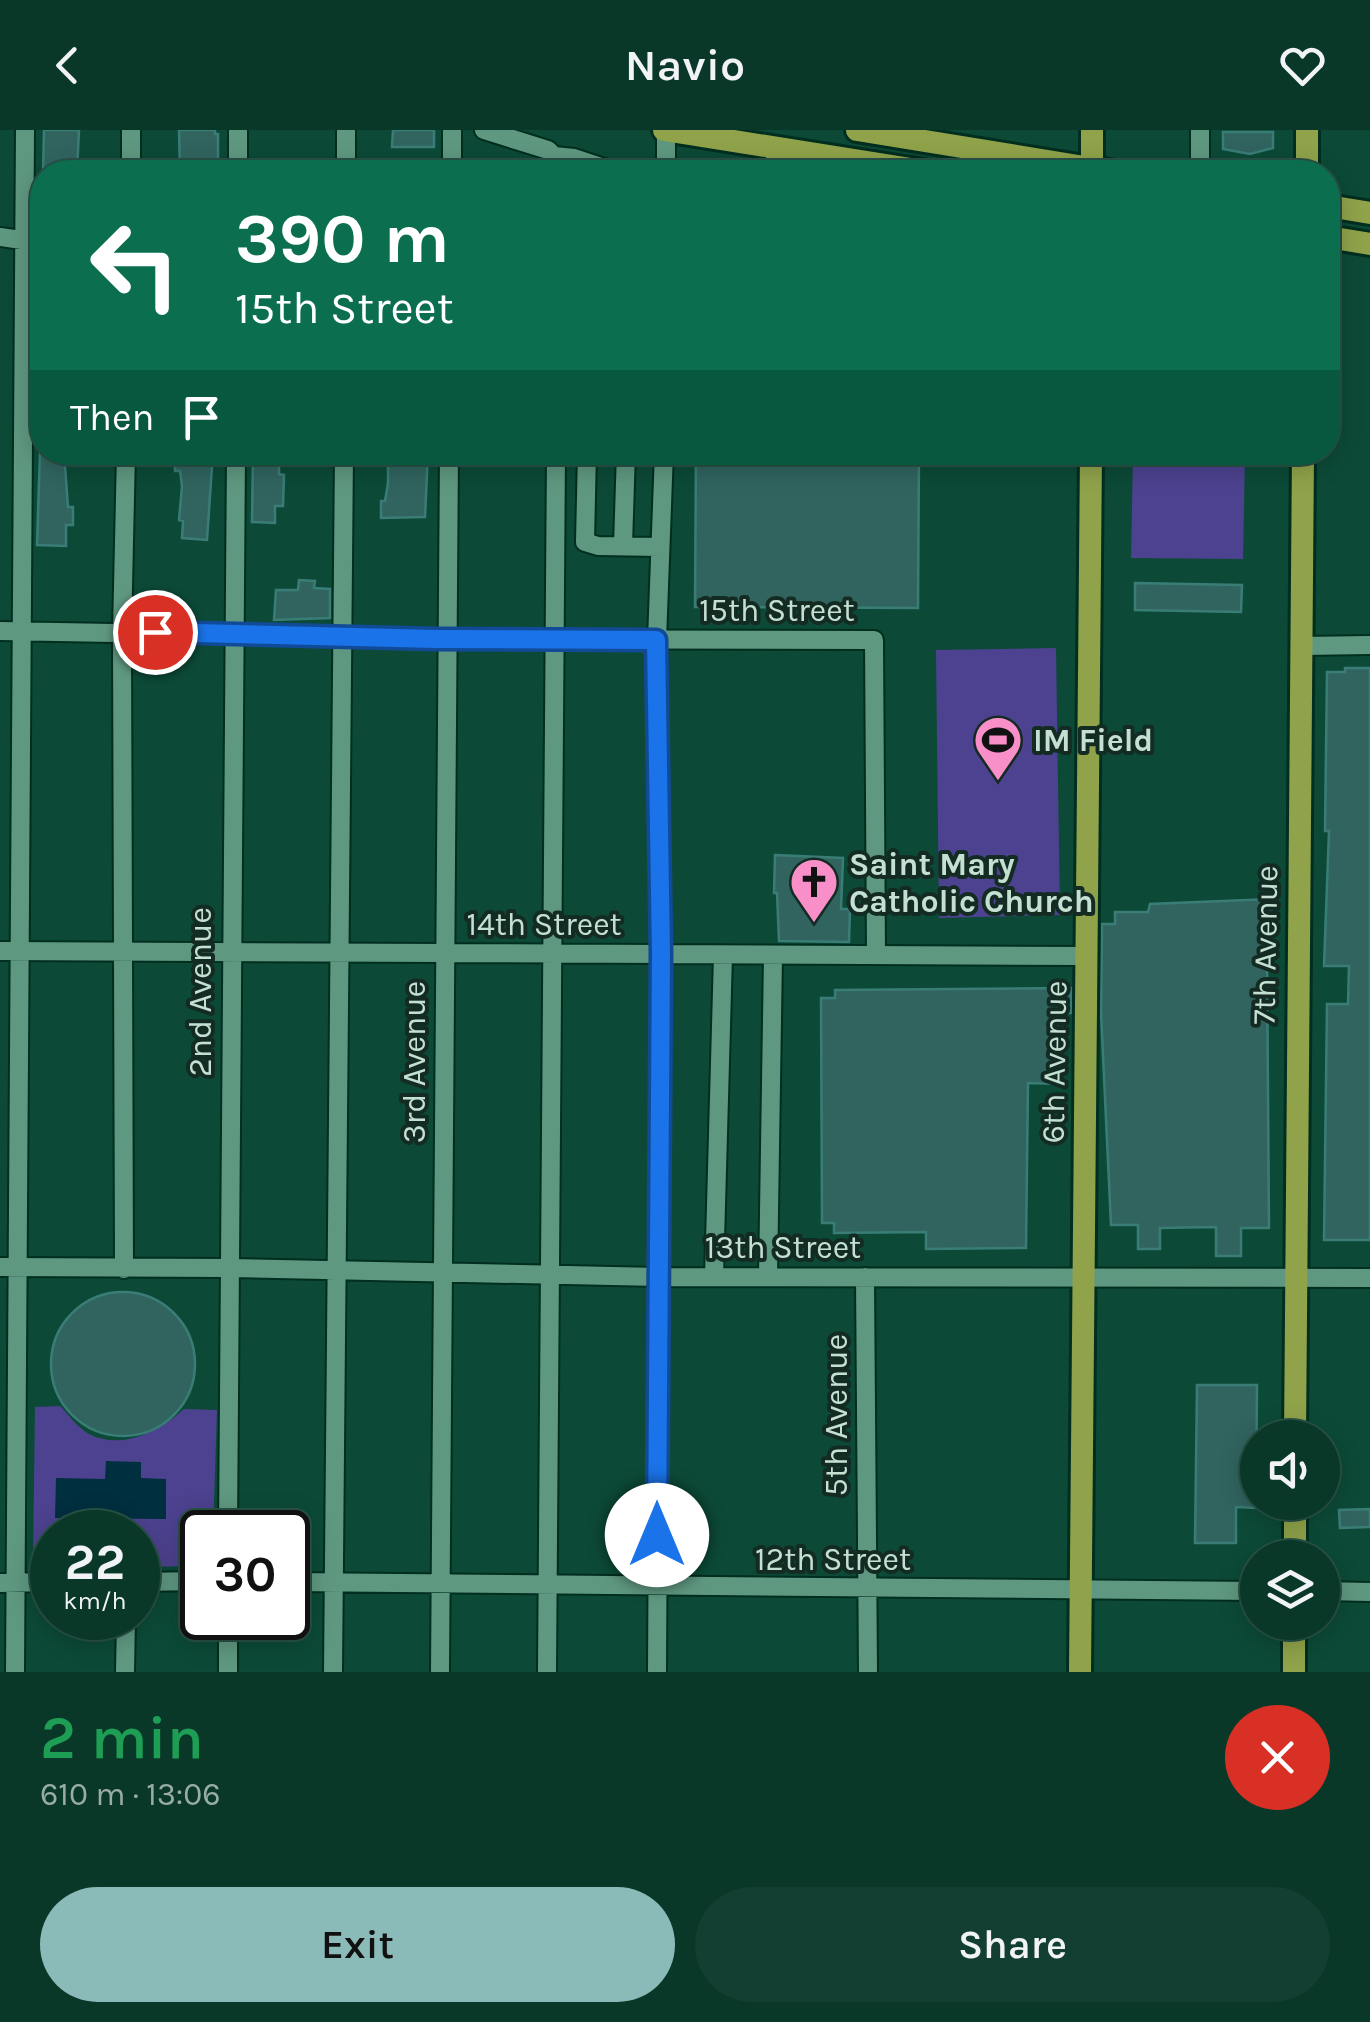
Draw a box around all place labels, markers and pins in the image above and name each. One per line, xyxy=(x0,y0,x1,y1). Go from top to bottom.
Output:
pin xyxy=(113,590,198,675)
sports icon: IM Field xyxy=(972,714,1024,782)
place label: IM Field xyxy=(1033,722,1153,759)
place label: Saint Mary Catholic Church xyxy=(849,846,1094,920)
church icon: Saint Mary Catholic Church xyxy=(788,856,840,924)

